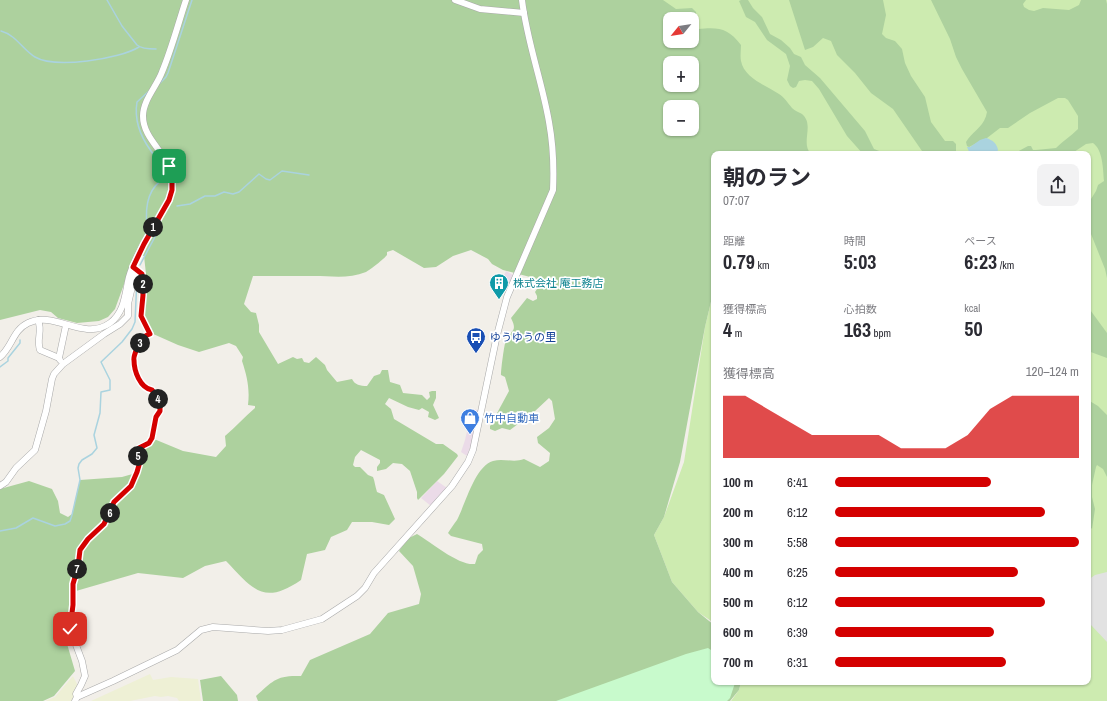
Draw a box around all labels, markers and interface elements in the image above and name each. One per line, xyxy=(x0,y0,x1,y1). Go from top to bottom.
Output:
north arrow xyxy=(663,12,699,48)
map controls xyxy=(663,12,699,136)
button: + xyxy=(663,56,699,92)
button: − xyxy=(663,100,699,136)
pin xyxy=(152,149,186,183)
icon: arrive xyxy=(158,155,180,177)
text: 朝のラン xyxy=(723,162,811,192)
button: share xyxy=(1037,164,1079,206)
text: 07:07 xyxy=(723,192,750,209)
pin: 1 xyxy=(143,217,163,237)
text: 1 xyxy=(150,220,156,234)
text: 距離 xyxy=(723,234,745,248)
text: 時間 xyxy=(844,234,866,248)
text: ペース xyxy=(964,234,997,248)
text: 0.79 xyxy=(723,248,755,275)
text: 5:03 xyxy=(844,248,876,275)
text: 6:23 xyxy=(964,248,997,275)
text: km xyxy=(755,258,769,272)
text: /km xyxy=(997,258,1014,272)
building icon: 株式会社 庵工務店 xyxy=(488,272,510,300)
pin: 2 xyxy=(133,274,153,294)
place label: 株式会社 庵工務店 xyxy=(513,276,604,290)
text: 2 xyxy=(140,277,146,291)
text: kcal xyxy=(964,301,980,315)
text: 獲得標高 xyxy=(723,302,767,316)
text: 心拍数 xyxy=(844,302,877,316)
text: 50 xyxy=(964,315,983,342)
text: 4 xyxy=(723,316,732,343)
text: 163 xyxy=(844,316,871,343)
bus stop icon: ゆうゆうの里 xyxy=(465,326,487,354)
text: m xyxy=(732,326,742,340)
text: bpm xyxy=(871,326,891,340)
place label: ゆうゆうの里 xyxy=(490,330,556,344)
pin: 3 xyxy=(130,333,150,353)
text: 3 xyxy=(137,336,143,350)
text: 120–124 m xyxy=(1026,363,1079,380)
text: 獲得標高 xyxy=(723,365,775,382)
pin: 4 xyxy=(148,389,168,409)
text: 4 xyxy=(155,392,161,406)
shop icon: 竹中自動車 xyxy=(459,407,481,435)
place label: 竹中自動車 xyxy=(484,411,539,425)
pin: 5 xyxy=(128,446,148,466)
text: 5 xyxy=(135,449,141,463)
text: 100 m xyxy=(723,474,753,491)
text: 6:41 xyxy=(787,474,808,491)
pin: 6 xyxy=(100,503,120,523)
text: 200 m xyxy=(723,504,753,521)
text: 6:12 xyxy=(787,504,808,521)
text: 6 xyxy=(107,506,113,520)
text: 300 m xyxy=(723,534,753,551)
text: 5:58 xyxy=(787,534,808,551)
pin: 7 xyxy=(67,559,87,579)
text: 7 xyxy=(74,562,80,576)
text: 400 m xyxy=(723,564,753,581)
text: 6:25 xyxy=(787,564,808,581)
text: 500 m xyxy=(723,594,753,611)
text: 6:12 xyxy=(787,594,808,611)
pin xyxy=(53,612,87,646)
icon: check xyxy=(59,618,81,640)
text: 600 m xyxy=(723,624,753,641)
text: 6:39 xyxy=(787,624,808,641)
text: 700 m xyxy=(723,654,753,671)
text: 6:31 xyxy=(787,654,808,671)

